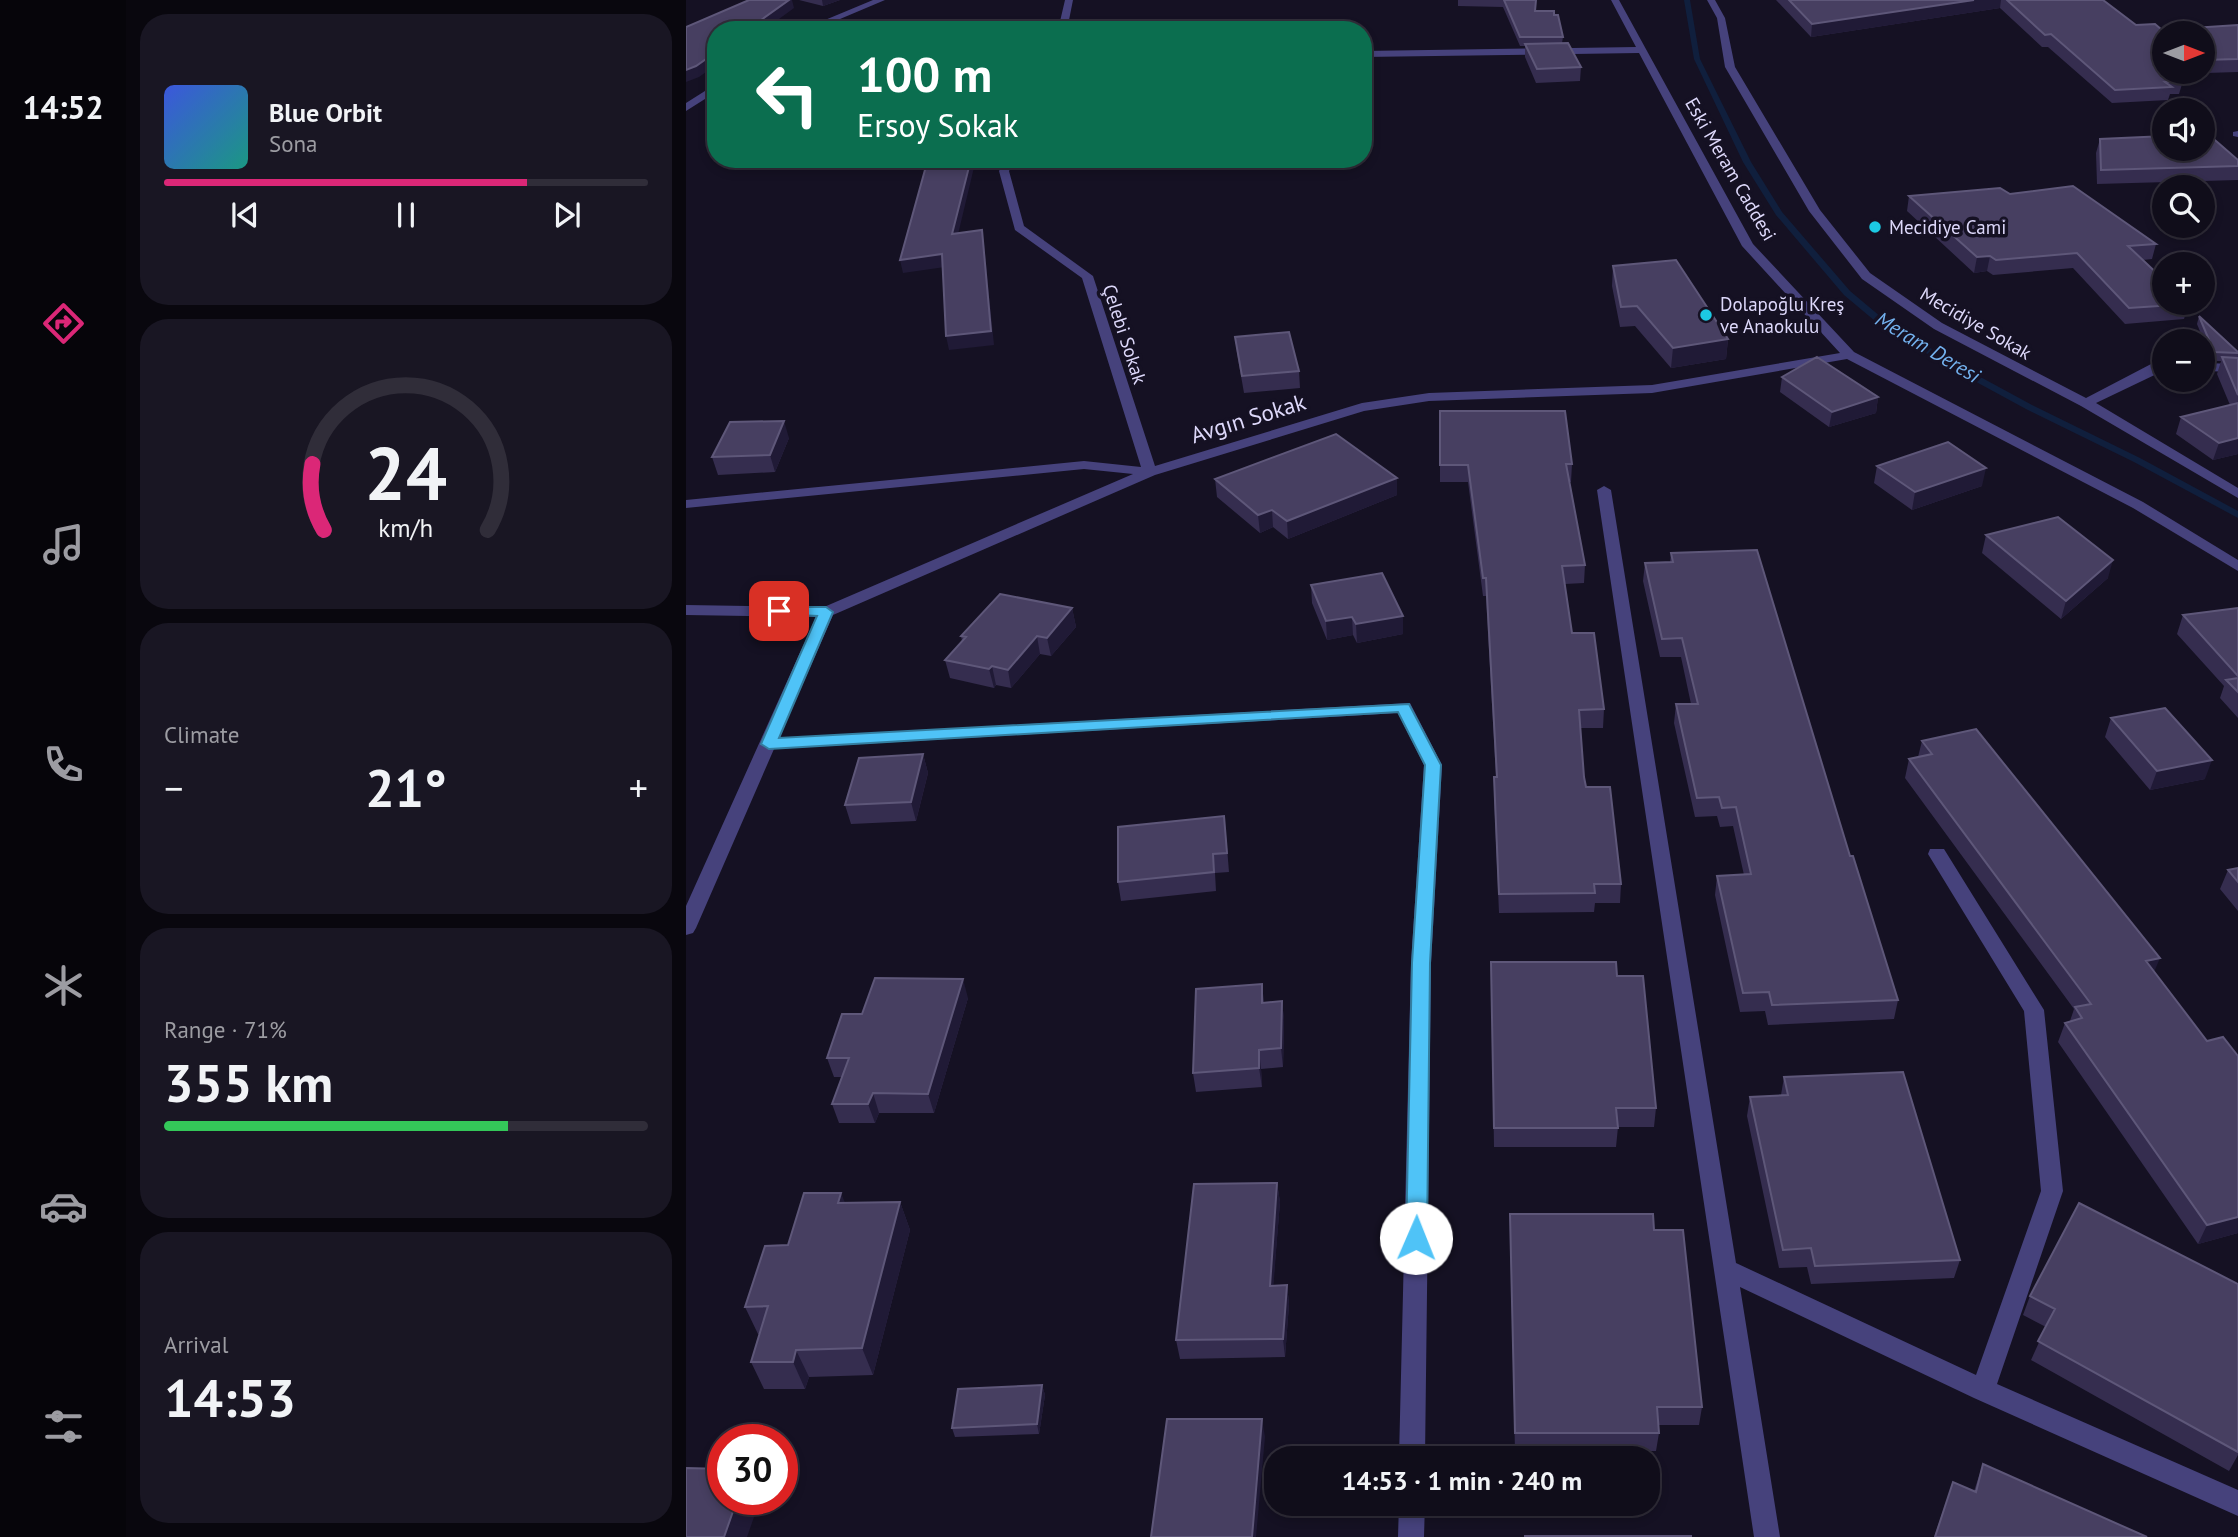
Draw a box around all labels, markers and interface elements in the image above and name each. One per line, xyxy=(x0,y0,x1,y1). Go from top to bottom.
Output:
north arrow xyxy=(2152,21,2216,84)
map controls xyxy=(2152,21,2215,392)
text: 100 m xyxy=(857,42,992,106)
icon: left xyxy=(742,49,833,140)
text: 14:52 xyxy=(22,86,104,128)
street label: Eski Meram Caddesi xyxy=(1680,93,1782,245)
text: Blue Orbit xyxy=(269,96,382,129)
button: sound xyxy=(2152,98,2215,161)
text: Ersoy Sokak xyxy=(857,104,1018,146)
text: Sona xyxy=(269,129,318,158)
button: search xyxy=(2152,175,2215,238)
icon: previous xyxy=(226,196,264,234)
icon: pause xyxy=(387,196,425,234)
icon: next xyxy=(548,196,586,234)
place label: Mecidiye Cami xyxy=(1889,215,2006,239)
marker: Mecidiye Cami xyxy=(1867,219,1883,235)
button: + xyxy=(2152,252,2215,315)
street label: Çelebi Sokak xyxy=(1098,281,1152,387)
street label: Mecidiye Sokak xyxy=(1916,281,2036,365)
place label: Dolapoğlu Kreş ve Anaokulu xyxy=(1720,292,1844,338)
icon: directions xyxy=(39,299,88,348)
water label: Meram Deresi xyxy=(1871,305,1986,389)
marker: Dolapoğlu Kreş ve Anaokulu xyxy=(1698,307,1714,323)
button: − xyxy=(2152,329,2215,392)
street label: Avgın Sokak xyxy=(1187,387,1309,449)
text: 24 xyxy=(365,426,447,520)
text: km/h xyxy=(379,512,433,544)
icon: music xyxy=(39,520,88,569)
pin xyxy=(749,581,809,641)
icon: arrive xyxy=(760,592,798,630)
text: Climate xyxy=(164,720,239,749)
icon: phone xyxy=(39,740,88,789)
text: 21° xyxy=(365,754,447,821)
text: − xyxy=(164,763,183,812)
text: + xyxy=(629,763,648,812)
icon: climate xyxy=(39,961,88,1010)
text: Range · 71% xyxy=(164,1015,287,1044)
text: 355 km xyxy=(164,1049,333,1116)
icon: car xyxy=(39,1182,88,1231)
position arrow xyxy=(1379,1201,1453,1275)
text: Arrival xyxy=(164,1330,228,1359)
text: 14:53 xyxy=(164,1364,296,1431)
icon: filters xyxy=(39,1402,88,1451)
speed limit sign: 30 xyxy=(707,1424,798,1515)
text: 14:53 · 1 min · 240 m xyxy=(1342,1464,1582,1497)

